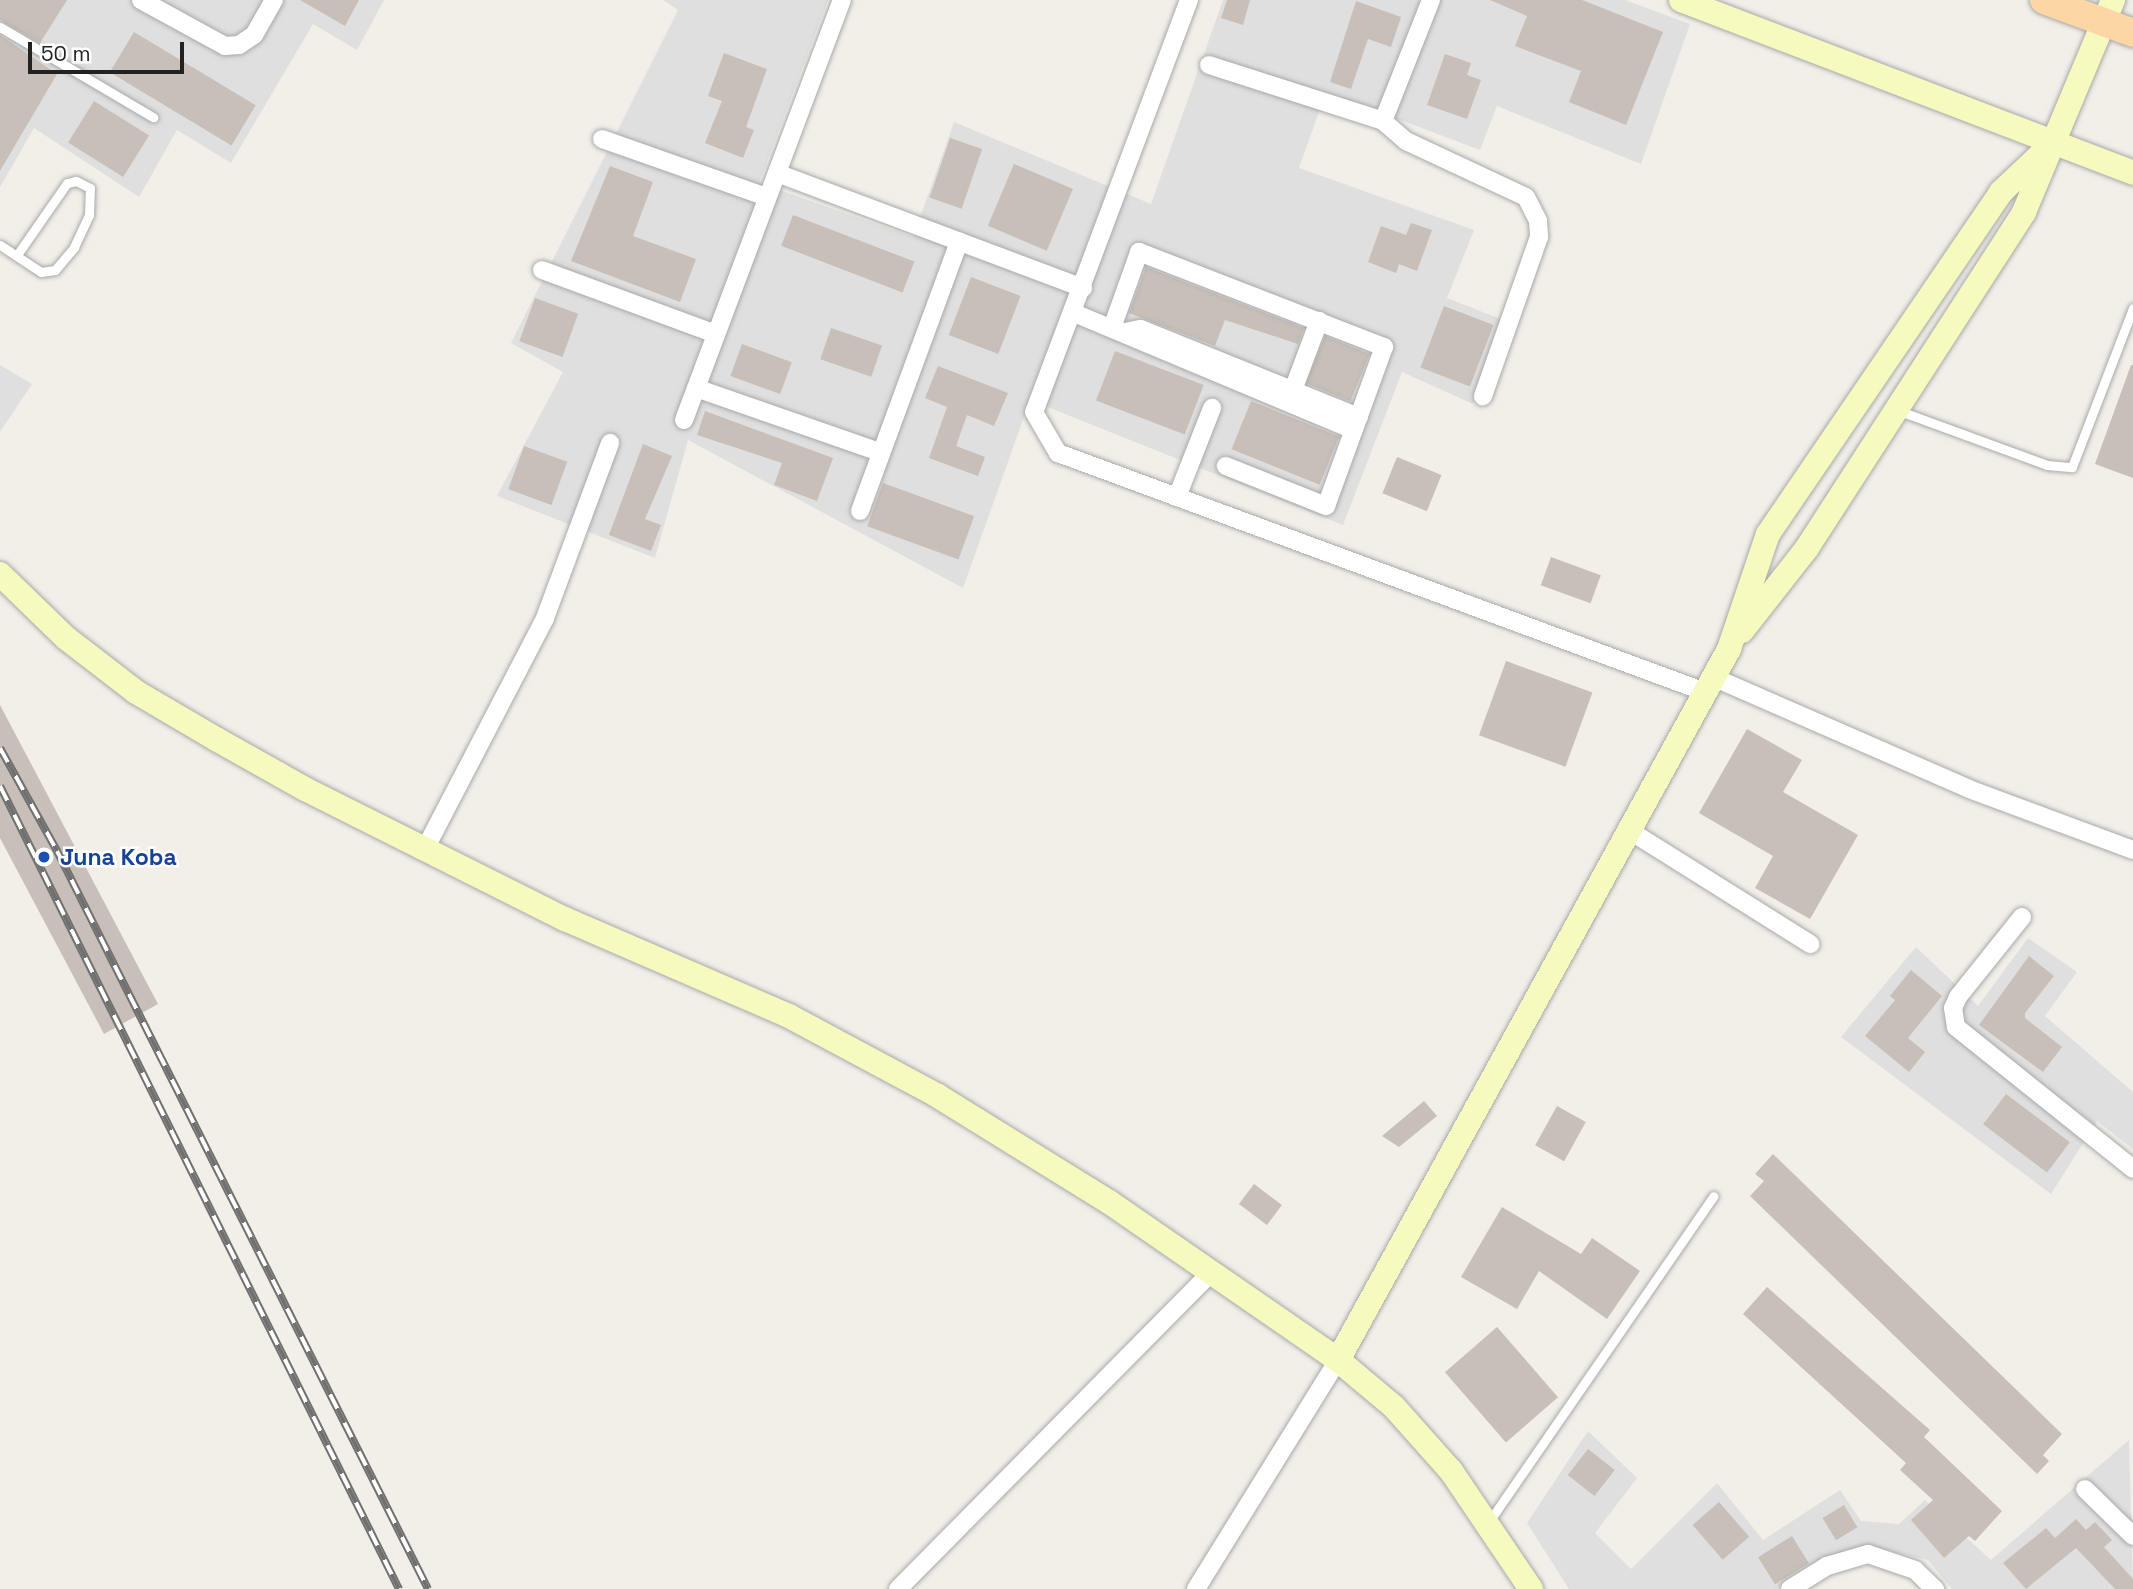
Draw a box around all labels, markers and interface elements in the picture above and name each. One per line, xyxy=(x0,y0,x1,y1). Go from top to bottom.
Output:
scale bar xyxy=(32,28,187,72)
text: 50 m xyxy=(41,40,91,67)
place label: Juna Koba xyxy=(60,843,177,871)
marker: Juna Koba xyxy=(34,847,54,867)

